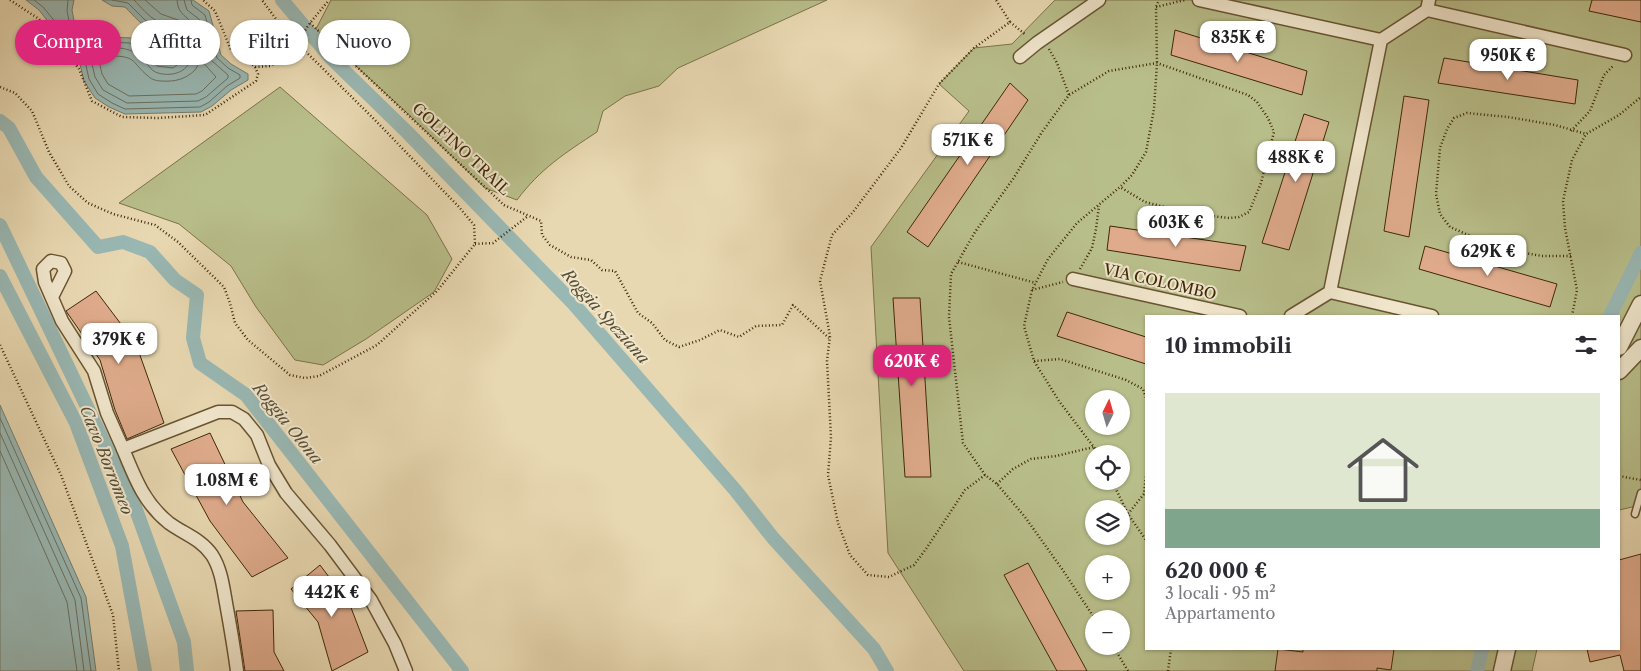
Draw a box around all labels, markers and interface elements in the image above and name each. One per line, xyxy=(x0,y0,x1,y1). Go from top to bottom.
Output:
chip: Compra xyxy=(15,20,121,65)
chip: Affitta xyxy=(131,20,220,65)
chip: Filtri xyxy=(230,20,308,65)
chip: Nuovo xyxy=(318,20,410,65)
pin: 835K € xyxy=(1197,20,1279,63)
text: 835K € xyxy=(1211,27,1265,47)
pin: 950K € xyxy=(1467,38,1549,81)
text: 950K € xyxy=(1480,45,1536,65)
street label: GOLFINO TRAIL xyxy=(409,98,514,199)
pin: 571K € xyxy=(927,124,1009,166)
text: 571K € xyxy=(943,130,993,150)
pin: 488K € xyxy=(1255,140,1337,183)
text: 488K € xyxy=(1268,147,1324,167)
pin: 603K € xyxy=(1135,206,1217,248)
text: 603K € xyxy=(1148,212,1204,232)
pin: 629K € xyxy=(1447,234,1529,277)
text: 629K € xyxy=(1460,241,1516,261)
street label: VIA COLOMBO xyxy=(1101,259,1218,304)
water label: Roggia Speziana xyxy=(557,263,654,368)
pin: 379K € xyxy=(78,322,160,365)
text: 379K € xyxy=(92,329,146,349)
icon: filters xyxy=(1572,331,1600,359)
text: 10 immobili xyxy=(1165,333,1292,358)
pin: 620K € xyxy=(871,344,953,387)
text: 620K € xyxy=(884,351,940,371)
water label: Roggia Olona xyxy=(248,377,327,468)
north arrow xyxy=(1085,390,1130,435)
map controls xyxy=(1085,390,1130,655)
water label: Cavo Borromeo xyxy=(76,402,138,518)
icon: home xyxy=(1338,425,1428,515)
button: locate xyxy=(1085,445,1130,490)
pin: 1.08M € xyxy=(181,464,273,506)
text: 1.08M € xyxy=(196,470,258,490)
button: layers xyxy=(1085,500,1130,545)
button: + xyxy=(1085,555,1130,600)
text: 620 000 € xyxy=(1165,558,1267,583)
pin: 442K € xyxy=(291,576,373,618)
text: 442K € xyxy=(305,582,360,602)
text: 3 locali · 95 m² xyxy=(1165,583,1276,603)
text: Appartamento xyxy=(1165,603,1275,623)
button: − xyxy=(1085,610,1130,655)

